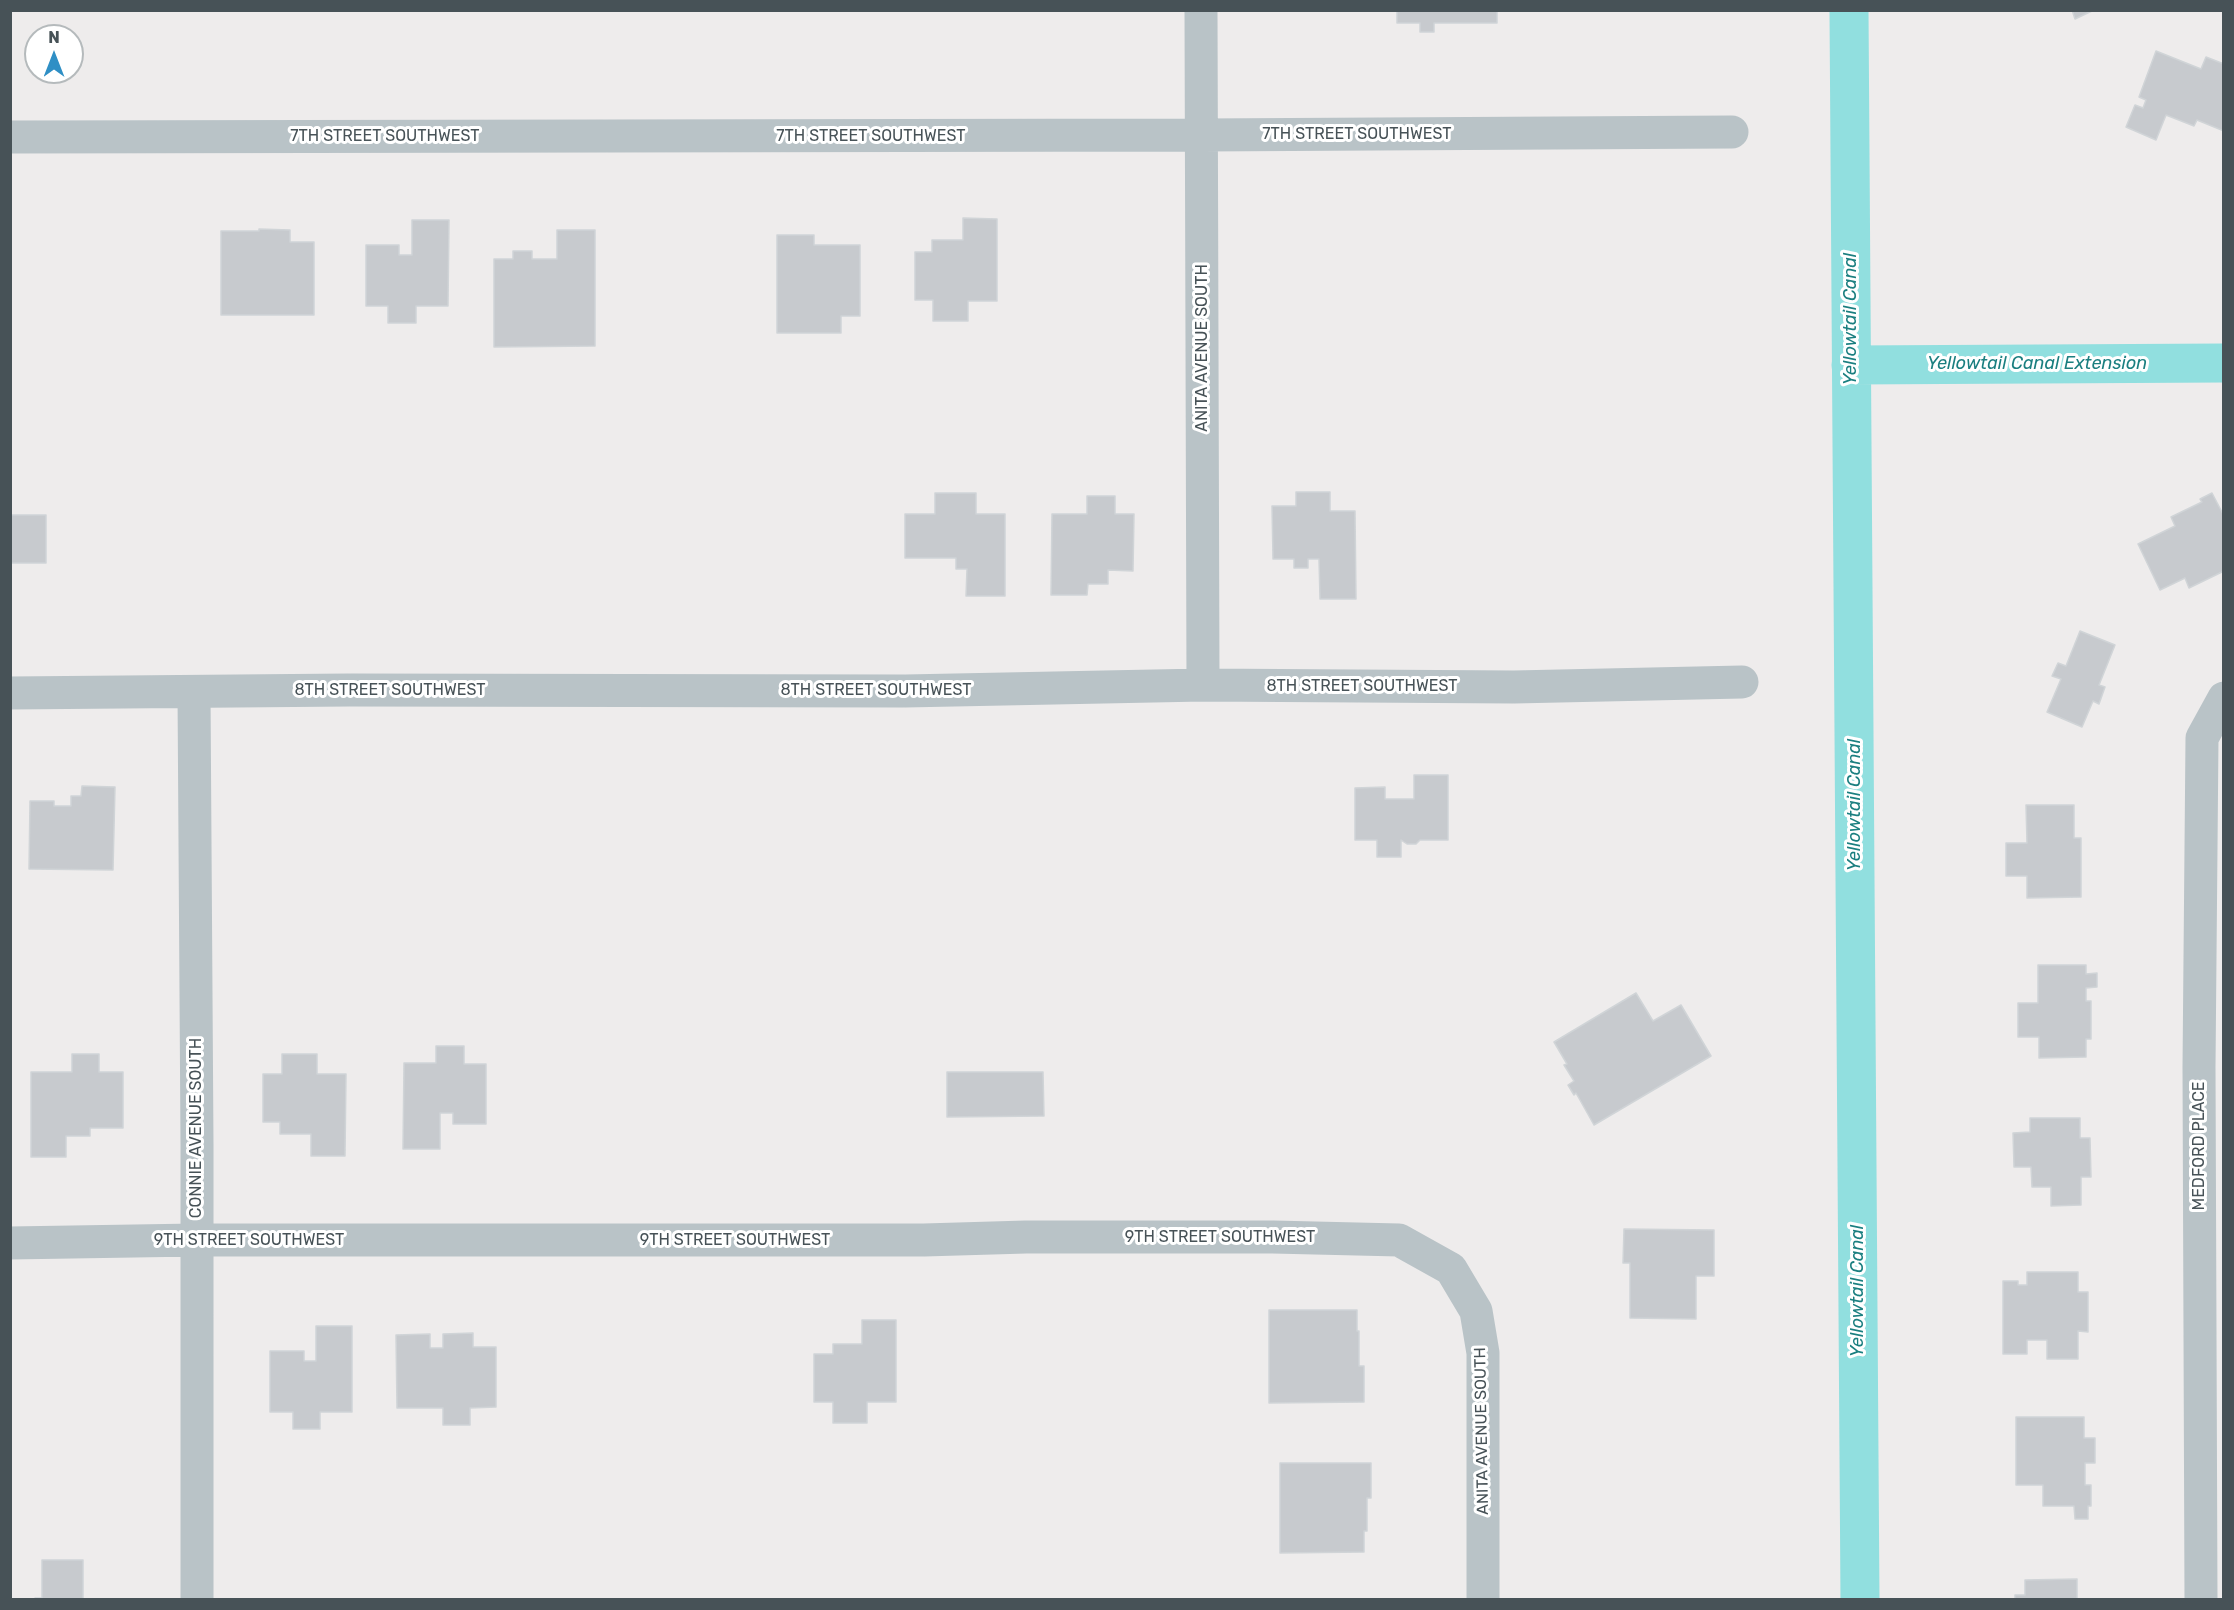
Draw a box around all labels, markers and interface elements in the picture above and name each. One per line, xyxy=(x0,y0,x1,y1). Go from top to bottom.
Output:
north arrow xyxy=(24,24,84,84)
text: N xyxy=(48,28,60,47)
street label: 7TH STREET SOUTHWEST xyxy=(1262,124,1452,144)
street label: 7TH STREET SOUTHWEST xyxy=(290,126,480,146)
street label: 7TH STREET SOUTHWEST xyxy=(776,126,966,146)
water label: Yellowtail Canal xyxy=(1840,253,1862,385)
street label: ANITA AVENUE SOUTH xyxy=(1192,264,1212,432)
water label: Yellowtail Canal Extension xyxy=(1927,353,2147,375)
street label: 8TH STREET SOUTHWEST xyxy=(1266,676,1458,696)
street label: 8TH STREET SOUTHWEST xyxy=(294,680,486,700)
street label: 8TH STREET SOUTHWEST xyxy=(780,680,972,700)
water label: Yellowtail Canal xyxy=(1844,739,1866,871)
street label: CONNIE AVENUE SOUTH xyxy=(186,1038,206,1218)
street label: MEDFORD PLACE xyxy=(2189,1081,2209,1211)
water label: Yellowtail Canal xyxy=(1847,1225,1869,1357)
street label: 9TH STREET SOUTHWEST xyxy=(1125,1227,1315,1247)
street label: 9TH STREET SOUTHWEST xyxy=(154,1230,344,1250)
street label: 9TH STREET SOUTHWEST xyxy=(640,1230,830,1250)
street label: ANITA AVENUE SOUTH xyxy=(1471,1347,1493,1515)

